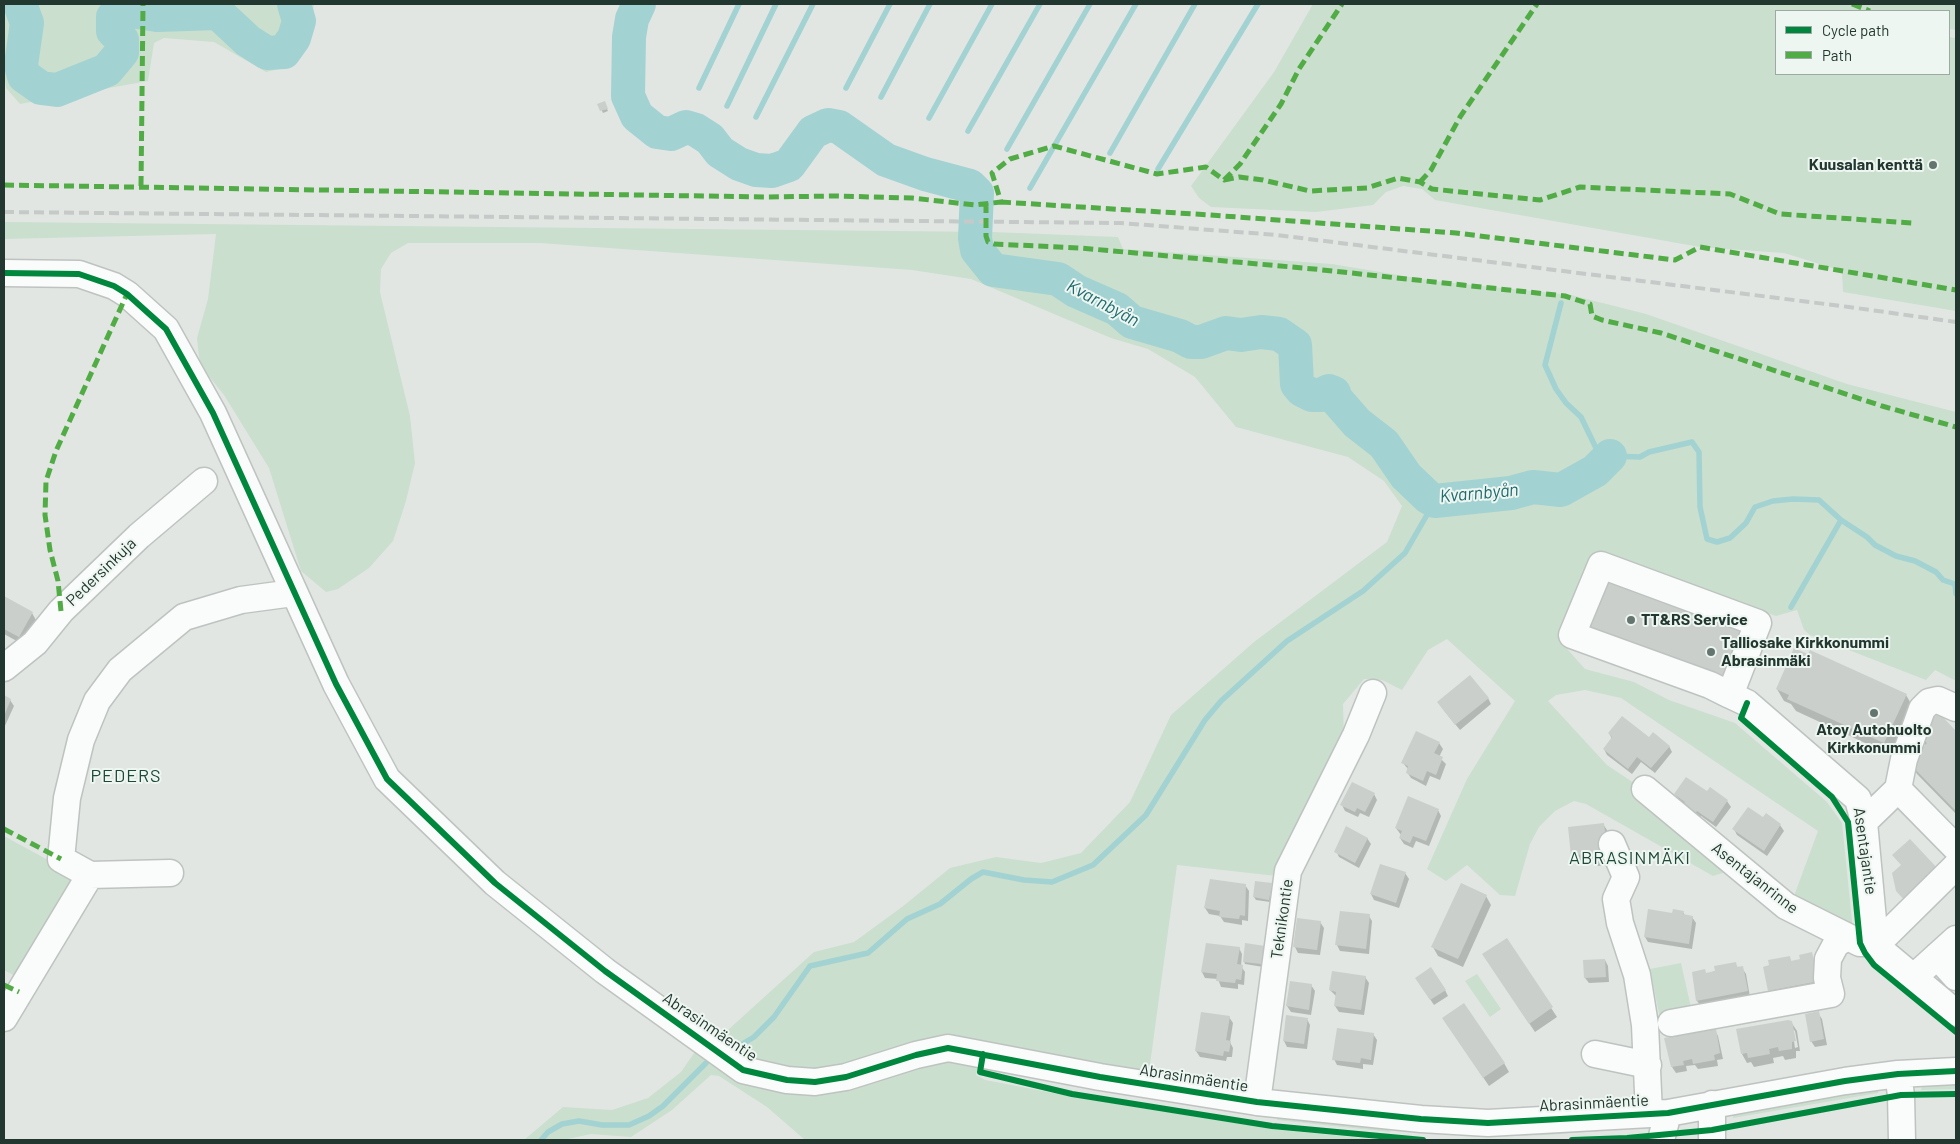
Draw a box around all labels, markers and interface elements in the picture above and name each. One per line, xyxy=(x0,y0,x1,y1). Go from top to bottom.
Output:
legend xyxy=(1775,10,1950,75)
text: Cycle path xyxy=(1822,21,1889,39)
text: Path xyxy=(1822,46,1852,64)
place label: Kuusalan kenttä xyxy=(1809,155,1923,175)
marker: Kuusalan kenttä xyxy=(1927,159,1939,171)
water label: Kvarnbyån xyxy=(1063,275,1143,331)
water label: Kvarnbyån xyxy=(1439,479,1519,507)
street label: Pedersinkuja xyxy=(62,534,140,610)
place label: TT&RS Service xyxy=(1641,610,1748,630)
marker: TT&RS Service xyxy=(1625,614,1637,626)
place label: Talliosake Kirkkonummi Abrasinmäki xyxy=(1721,633,1889,671)
marker: Talliosake Kirkkonummi Abrasinmäki xyxy=(1705,646,1717,658)
marker: Atoy Autohuolto Kirkkonummi xyxy=(1868,707,1880,719)
place label: Atoy Autohuolto Kirkkonummi xyxy=(1816,720,1932,758)
district label: PEDERS xyxy=(90,765,162,787)
street label: Asentajantie xyxy=(1849,806,1881,896)
street label: Asentajanrinne xyxy=(1708,838,1802,918)
district label: ABRASINMÄKI xyxy=(1568,847,1692,869)
street label: Teknikontie xyxy=(1267,878,1297,960)
street label: Abrasinmäentie xyxy=(659,988,761,1066)
street label: Abrasinmäentie xyxy=(1138,1060,1250,1096)
street label: Abrasinmäentie xyxy=(1539,1091,1649,1115)

